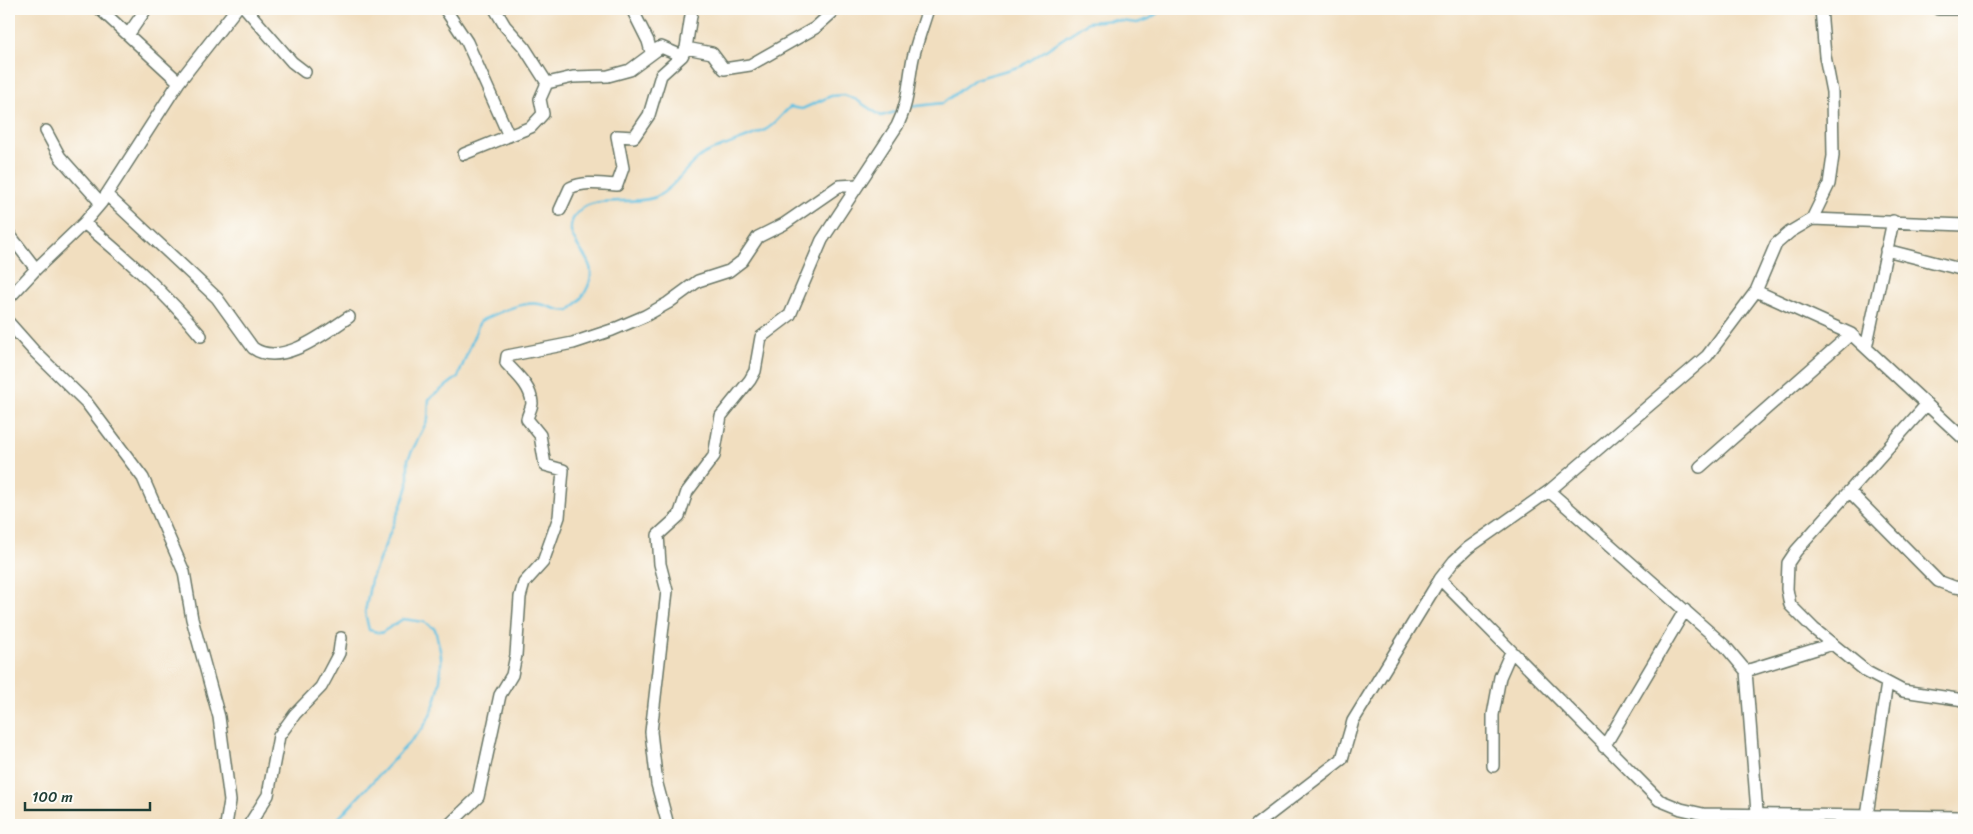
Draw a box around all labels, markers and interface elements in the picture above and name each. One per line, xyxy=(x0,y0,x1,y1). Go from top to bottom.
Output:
scale bar xyxy=(25,779,150,811)
text: 100 m xyxy=(32,784,73,810)

